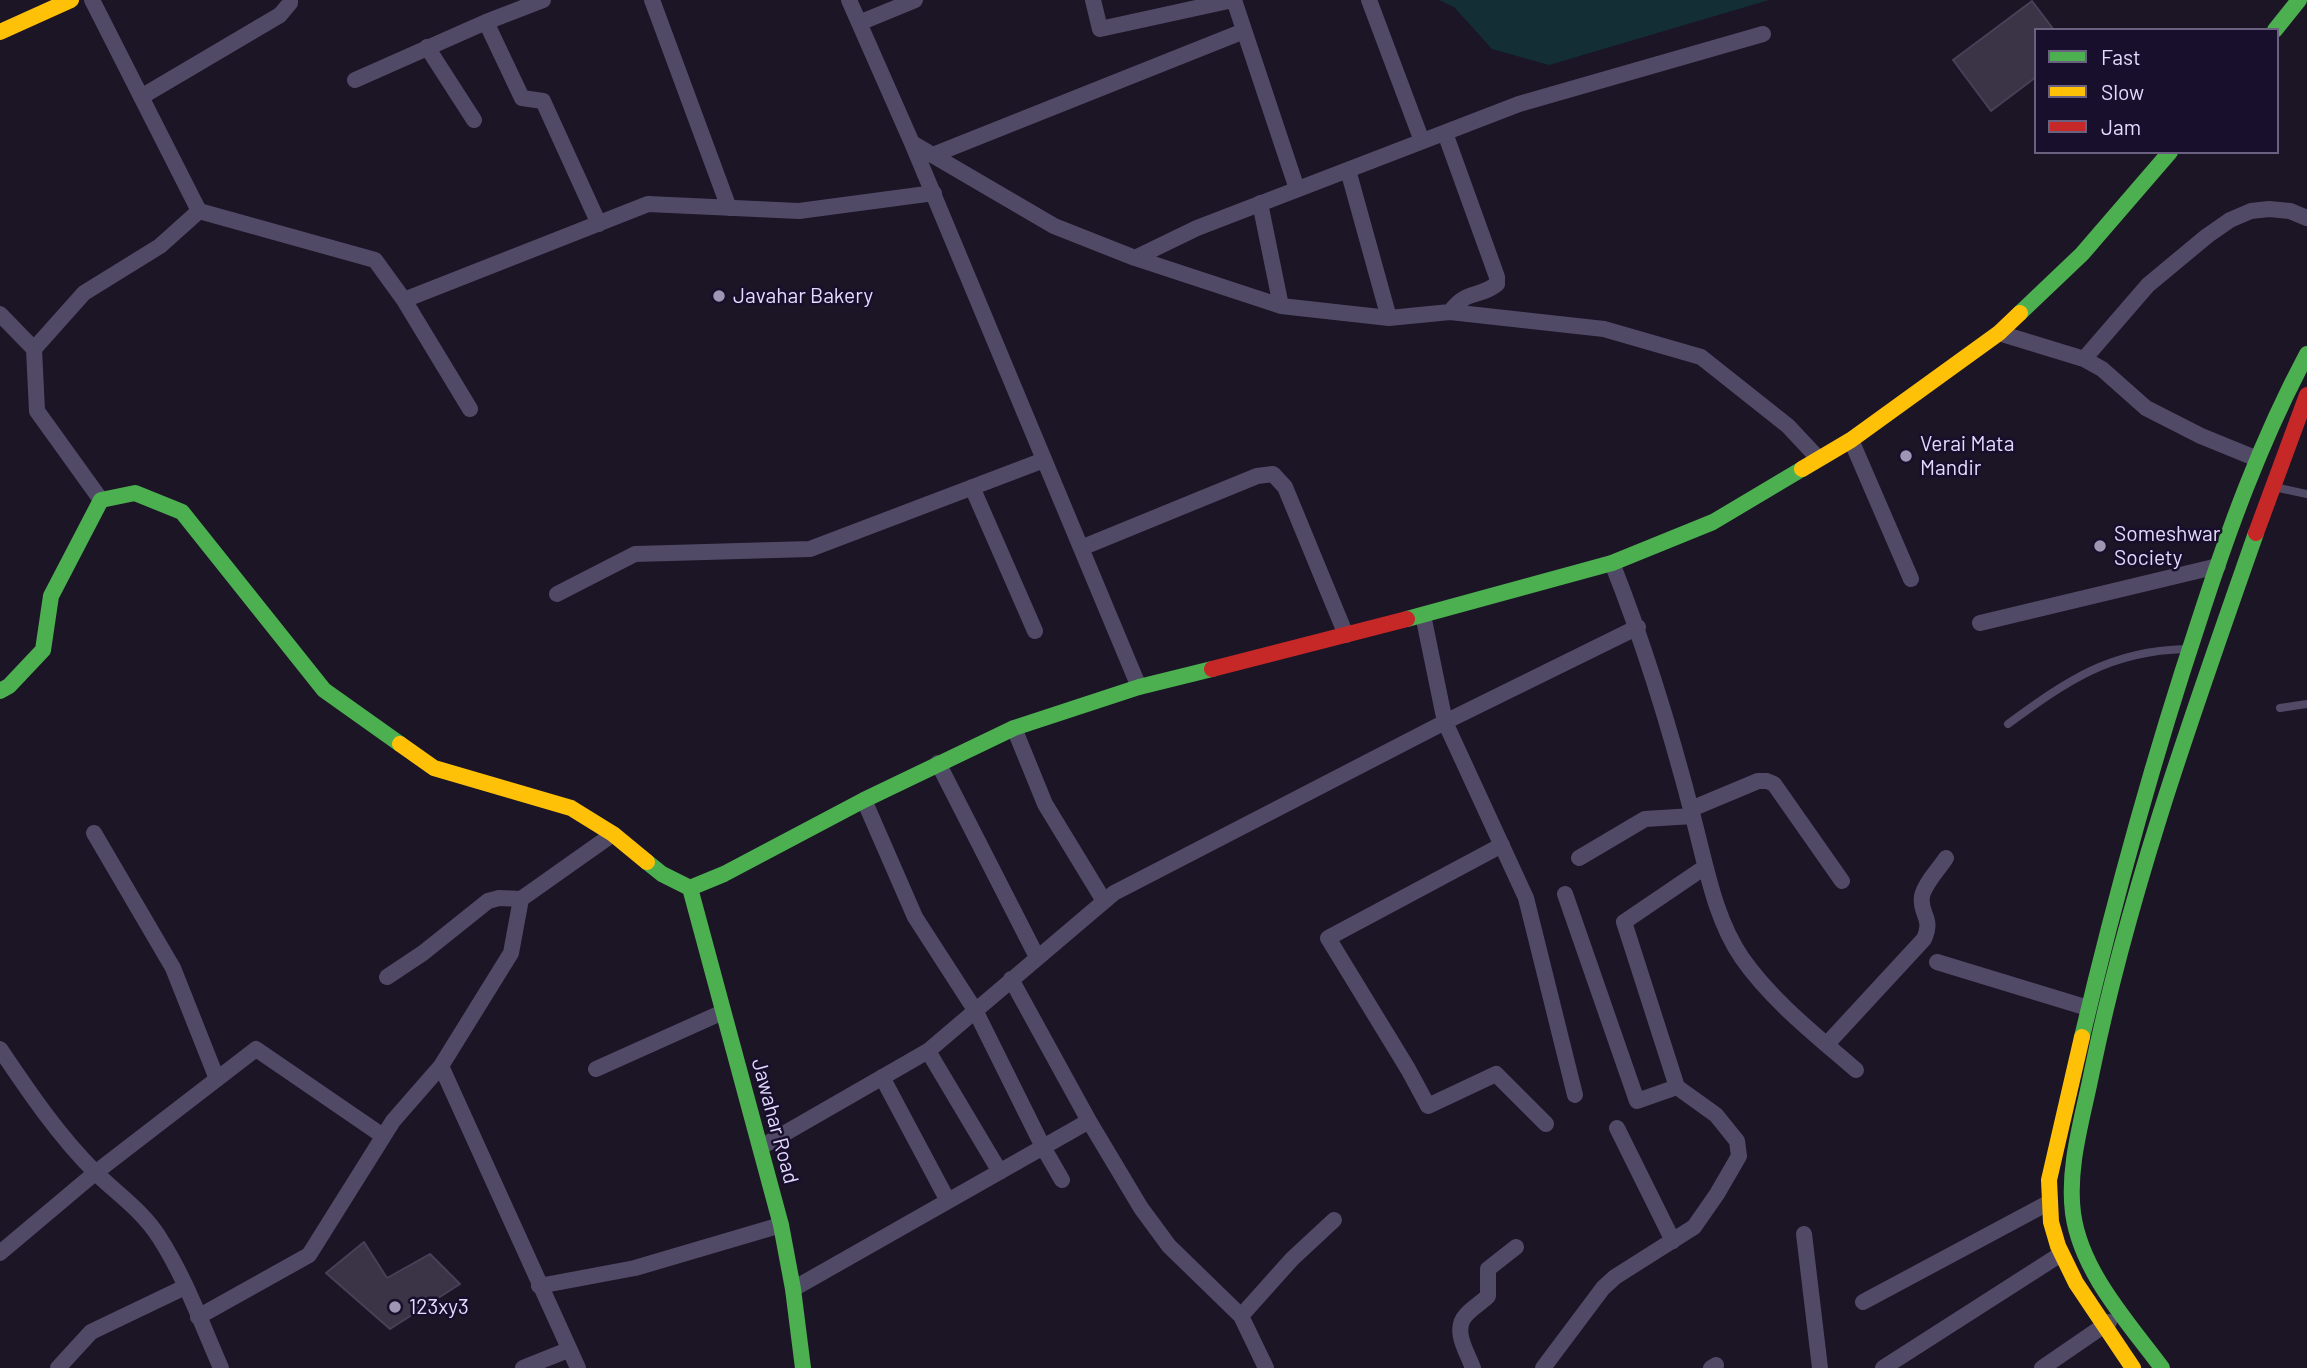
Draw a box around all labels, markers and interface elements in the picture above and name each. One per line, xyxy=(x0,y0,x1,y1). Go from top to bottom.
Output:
legend xyxy=(2034,28,2279,154)
text: Fast xyxy=(2101,44,2141,69)
text: Slow xyxy=(2101,79,2144,104)
text: Jam xyxy=(2101,114,2141,139)
place label: Javahar Bakery xyxy=(733,283,873,309)
marker: Javahar Bakery xyxy=(711,288,727,304)
place label: Verai Mata Mandir xyxy=(1920,431,2014,481)
marker: Verai Mata Mandir xyxy=(1898,448,1914,464)
place label: Someshwar Society xyxy=(2114,521,2220,571)
marker: Someshwar Society xyxy=(2092,538,2108,554)
street label: Jawahar Road xyxy=(746,1056,804,1186)
place label: 123xy3 xyxy=(409,1294,469,1320)
marker: 123xy3 xyxy=(387,1299,403,1315)

